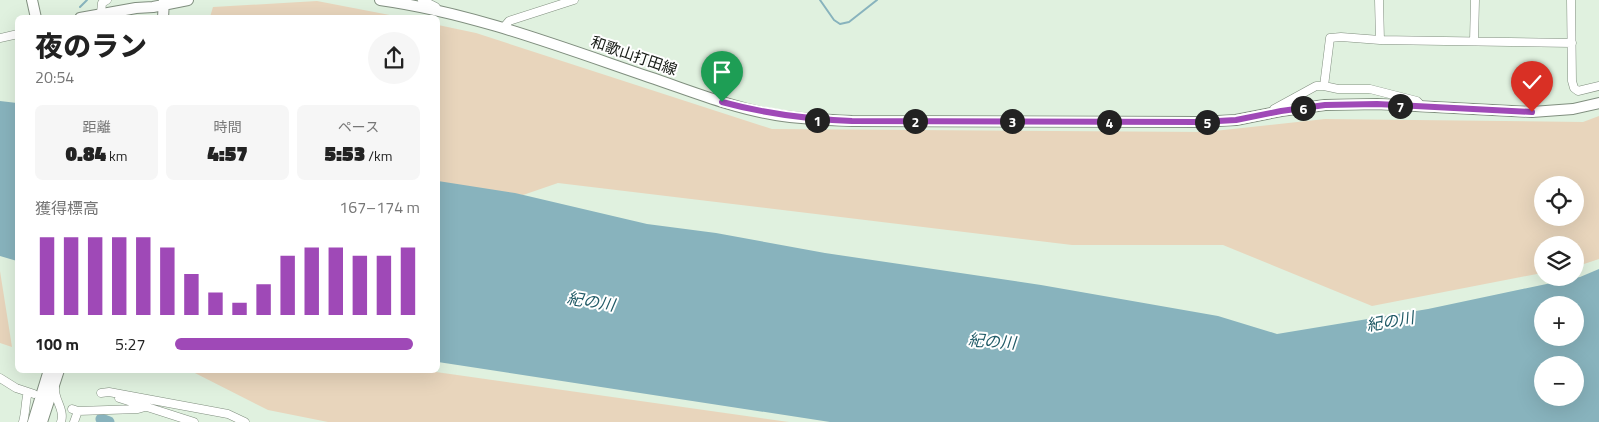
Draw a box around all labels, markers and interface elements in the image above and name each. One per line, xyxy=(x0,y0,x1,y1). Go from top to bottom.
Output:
text: 夜のラン xyxy=(35,24,147,67)
street label: 和歌山打田線 xyxy=(588,30,680,81)
button: share xyxy=(368,32,420,84)
pin xyxy=(701,51,743,102)
icon: arrive xyxy=(708,58,736,86)
pin xyxy=(1511,61,1553,112)
text: 20:54 xyxy=(35,65,74,89)
icon: check xyxy=(1518,68,1546,96)
pin: 7 xyxy=(1388,94,1412,118)
pin: 6 xyxy=(1290,96,1316,120)
text: 7 xyxy=(1397,96,1404,117)
text: 6 xyxy=(1300,98,1307,119)
pin: 1 xyxy=(804,108,830,132)
pin: 2 xyxy=(902,108,928,134)
pin: 3 xyxy=(1000,108,1024,134)
text: 1 xyxy=(814,110,821,131)
pin: 4 xyxy=(1096,110,1122,134)
pin: 5 xyxy=(1194,110,1220,134)
text: 2 xyxy=(912,111,919,132)
text: 3 xyxy=(1009,111,1016,132)
text: 4 xyxy=(1106,112,1113,133)
text: 5 xyxy=(1204,112,1211,133)
text: 距離 xyxy=(83,116,111,137)
text: 時間 xyxy=(214,116,242,137)
text: ペース xyxy=(338,116,379,137)
text: 0.84 xyxy=(65,137,106,169)
text: 4:57 xyxy=(207,137,248,169)
text: 5:53 xyxy=(325,137,365,169)
text: km xyxy=(106,145,128,166)
text: /km xyxy=(365,145,392,166)
map controls xyxy=(1534,176,1584,406)
button: locate xyxy=(1534,176,1584,226)
text: 167–174 m xyxy=(339,195,420,219)
text: 獲得標高 xyxy=(35,196,99,220)
button: layers xyxy=(1534,236,1584,286)
water label: 紀の川 xyxy=(565,285,619,317)
button: + xyxy=(1534,296,1584,346)
water label: 紀の川 xyxy=(1364,305,1418,337)
water label: 紀の川 xyxy=(967,327,1019,355)
text: 100 m xyxy=(35,332,79,356)
text: 5:27 xyxy=(115,332,145,356)
button: − xyxy=(1534,356,1584,406)

